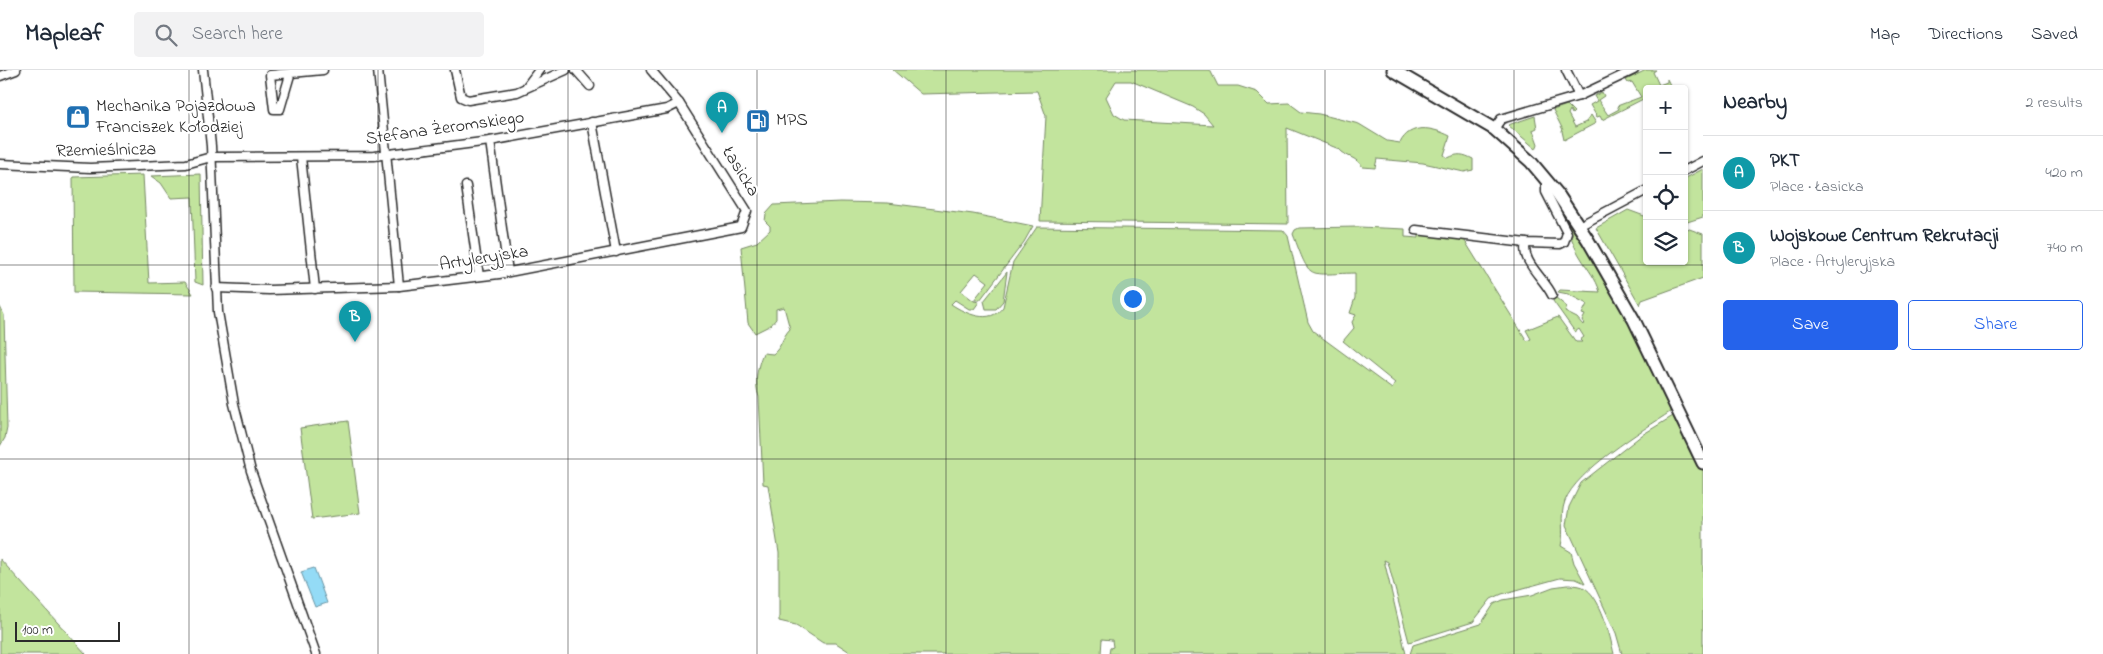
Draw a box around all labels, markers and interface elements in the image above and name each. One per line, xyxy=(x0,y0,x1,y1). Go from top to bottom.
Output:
search box xyxy=(134,12,484,57)
text: Mapleaf xyxy=(25,17,104,52)
icon: search xyxy=(152,21,180,49)
text: Search here xyxy=(192,21,283,48)
text: Map xyxy=(1870,22,1900,48)
text: Directions xyxy=(1928,22,2003,48)
text: Saved xyxy=(2031,22,2078,48)
map controls xyxy=(1643,85,1688,265)
button: + xyxy=(1643,85,1688,130)
text: Nearby xyxy=(1723,88,1787,118)
text: 2 results xyxy=(2025,91,2083,115)
pin: A xyxy=(706,92,738,133)
place label: Mechanika Pojazdowa Franciszek Kołodziej xyxy=(95,94,256,141)
shop icon: Mechanika Pojazdowa Franciszek Kołodziej xyxy=(65,104,91,130)
street label: Stefana Żeromskiego xyxy=(364,105,526,154)
fuel station icon: MPS xyxy=(745,108,771,134)
place label: MPS xyxy=(776,108,808,134)
button: − xyxy=(1643,130,1688,175)
street label: Rzemieślnicza xyxy=(56,137,156,165)
street label: Łasicka xyxy=(714,141,765,202)
text: PKT xyxy=(1770,148,1800,175)
text: A xyxy=(1734,161,1744,185)
text: 420 m xyxy=(2045,161,2083,185)
button: locate xyxy=(1643,175,1688,220)
text: Place · Łasicka xyxy=(1770,175,1864,199)
button: layers xyxy=(1643,220,1688,265)
text: Wojskowe Centrum Rekrutacji xyxy=(1770,223,1999,250)
text: B xyxy=(1734,236,1744,260)
text: 740 m xyxy=(2046,236,2083,260)
street label: Artyleryjska xyxy=(438,239,530,279)
text: Place · Artyleryjska xyxy=(1770,250,1895,274)
your location xyxy=(1120,286,1146,312)
button: Save xyxy=(1723,300,1898,350)
button: Share xyxy=(1908,300,2083,350)
pin: B xyxy=(339,301,371,342)
scale bar xyxy=(15,619,120,642)
text: 100 m xyxy=(22,620,53,641)

